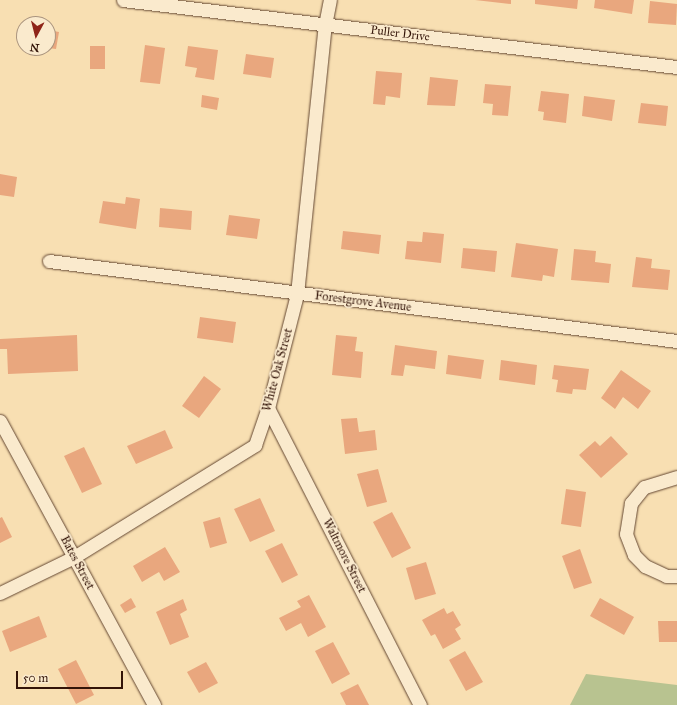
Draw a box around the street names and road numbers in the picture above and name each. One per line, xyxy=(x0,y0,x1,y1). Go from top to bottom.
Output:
street label: Puller Drive xyxy=(370,23,430,45)
street label: Forestgrove Avenue xyxy=(314,289,412,315)
street label: White Oak Street xyxy=(260,327,296,413)
street label: Waltmore Street xyxy=(319,517,369,595)
street label: Bates Street xyxy=(57,534,97,592)

